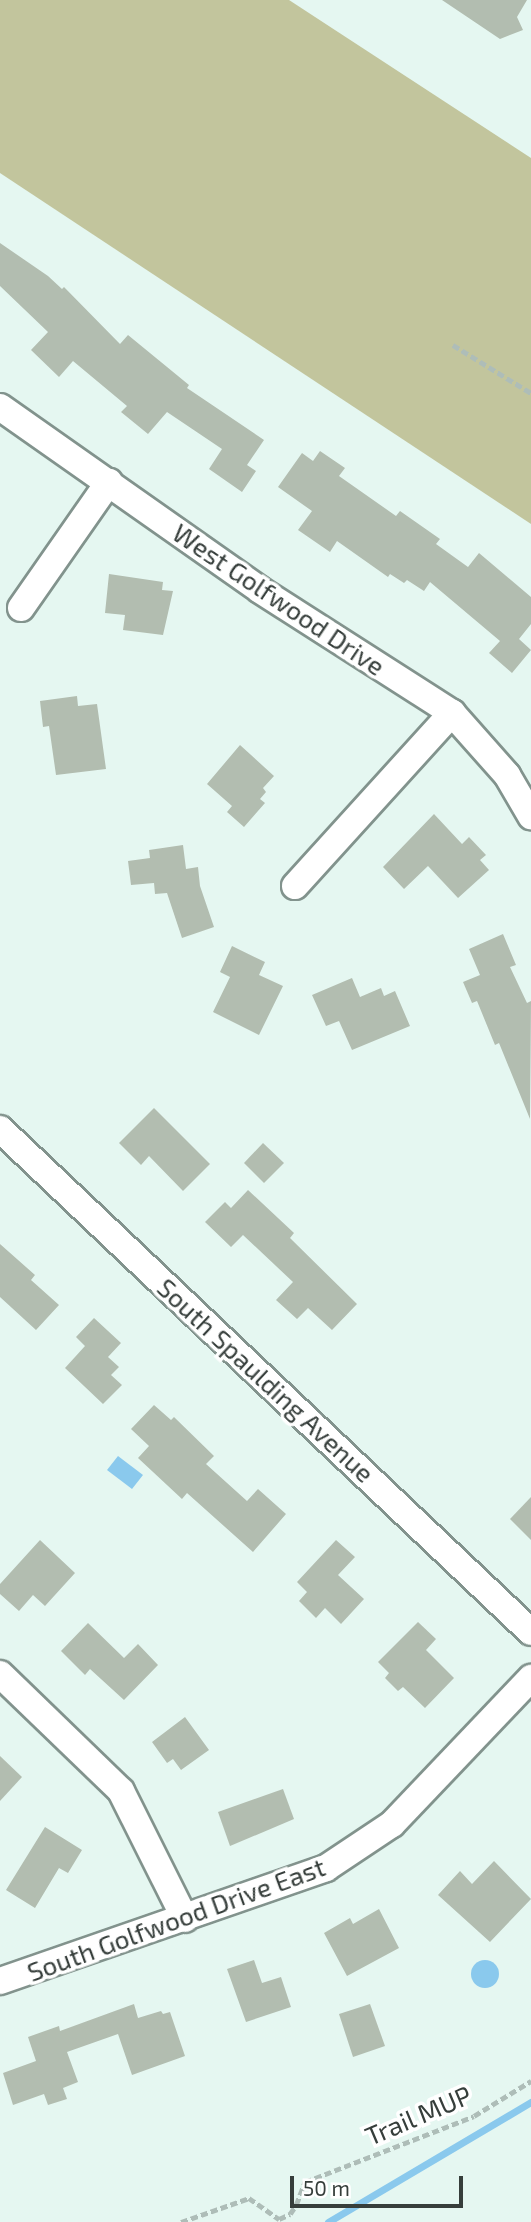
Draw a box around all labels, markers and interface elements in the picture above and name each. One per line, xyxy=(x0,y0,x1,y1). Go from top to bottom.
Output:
street label: West Golfwood Drive xyxy=(167,516,391,682)
street label: South Spaulding Avenue xyxy=(151,1271,381,1489)
street label: South Golfwood Drive East xyxy=(23,1851,329,1987)
street label: Trail MUP xyxy=(360,2079,476,2151)
scale bar xyxy=(293,2162,466,2206)
text: 50 m xyxy=(303,2175,350,2200)

